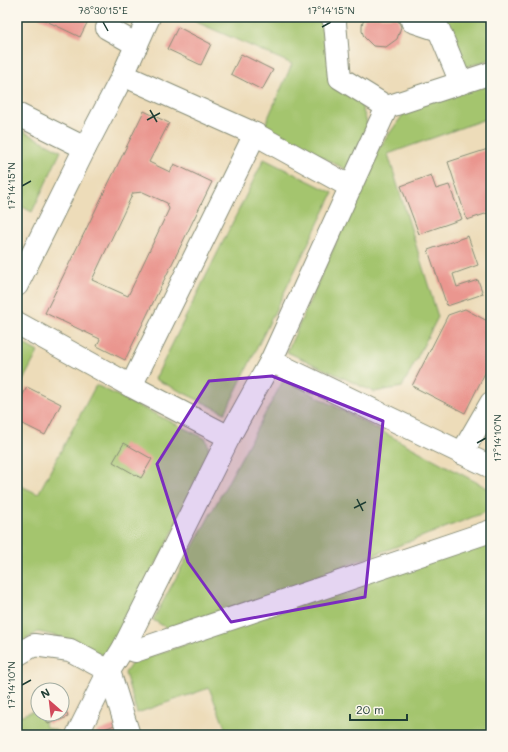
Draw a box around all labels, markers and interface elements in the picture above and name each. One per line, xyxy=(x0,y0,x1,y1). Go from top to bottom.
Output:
text: 78°30'15"E xyxy=(78,3,128,17)
text: 17°14'15"N xyxy=(307,3,355,17)
text: 17°14'15"N xyxy=(4,162,18,210)
text: 17°14'10"N xyxy=(490,414,504,462)
text: 17°14'10"N xyxy=(4,661,18,709)
north arrow xyxy=(30,682,70,722)
text: N xyxy=(38,684,52,701)
scale bar xyxy=(350,696,407,722)
text: 20 m xyxy=(356,701,384,717)

